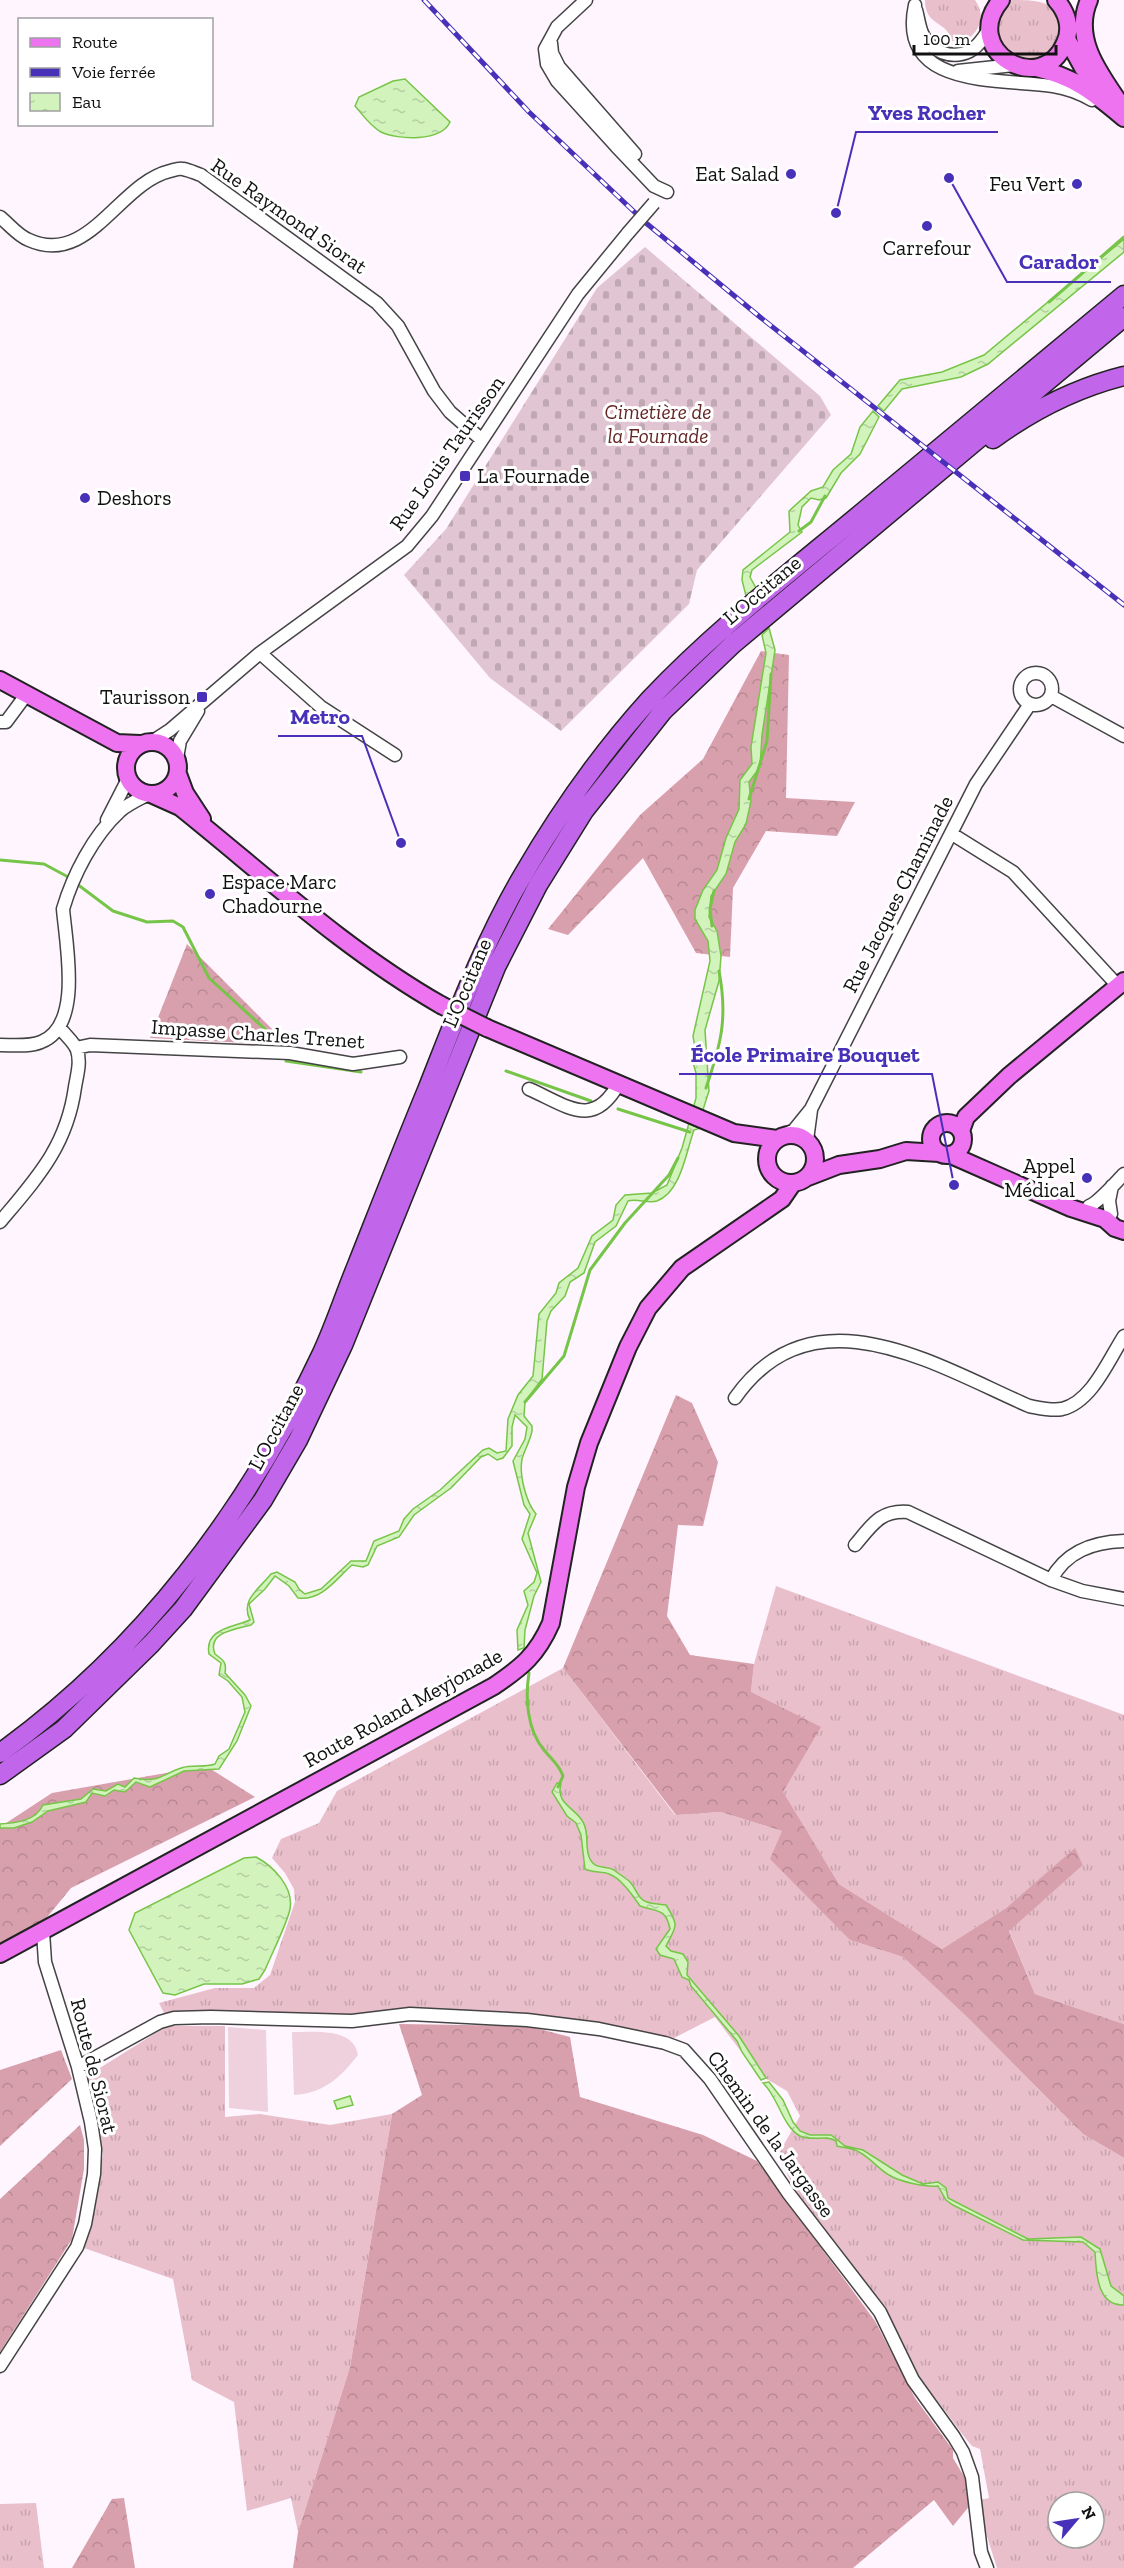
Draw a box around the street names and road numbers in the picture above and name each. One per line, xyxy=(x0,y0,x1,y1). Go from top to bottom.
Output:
street label: Rue Raymond Siorat xyxy=(207,152,372,279)
street label: Rue Louis Taurisson xyxy=(384,371,509,535)
street label: L'Occitane xyxy=(718,550,806,629)
street label: Rue Jacques Chaminade xyxy=(837,791,958,996)
street label: L'Occitane xyxy=(437,934,497,1031)
street label: Impasse Charles Trenet xyxy=(150,1014,366,1053)
street label: L'Occitane xyxy=(242,1379,309,1474)
street label: Route Roland Meyjonade xyxy=(299,1642,507,1773)
street label: Route de Siorat xyxy=(66,1996,123,2136)
street label: Chemin de la Jargasse xyxy=(702,2045,840,2222)

